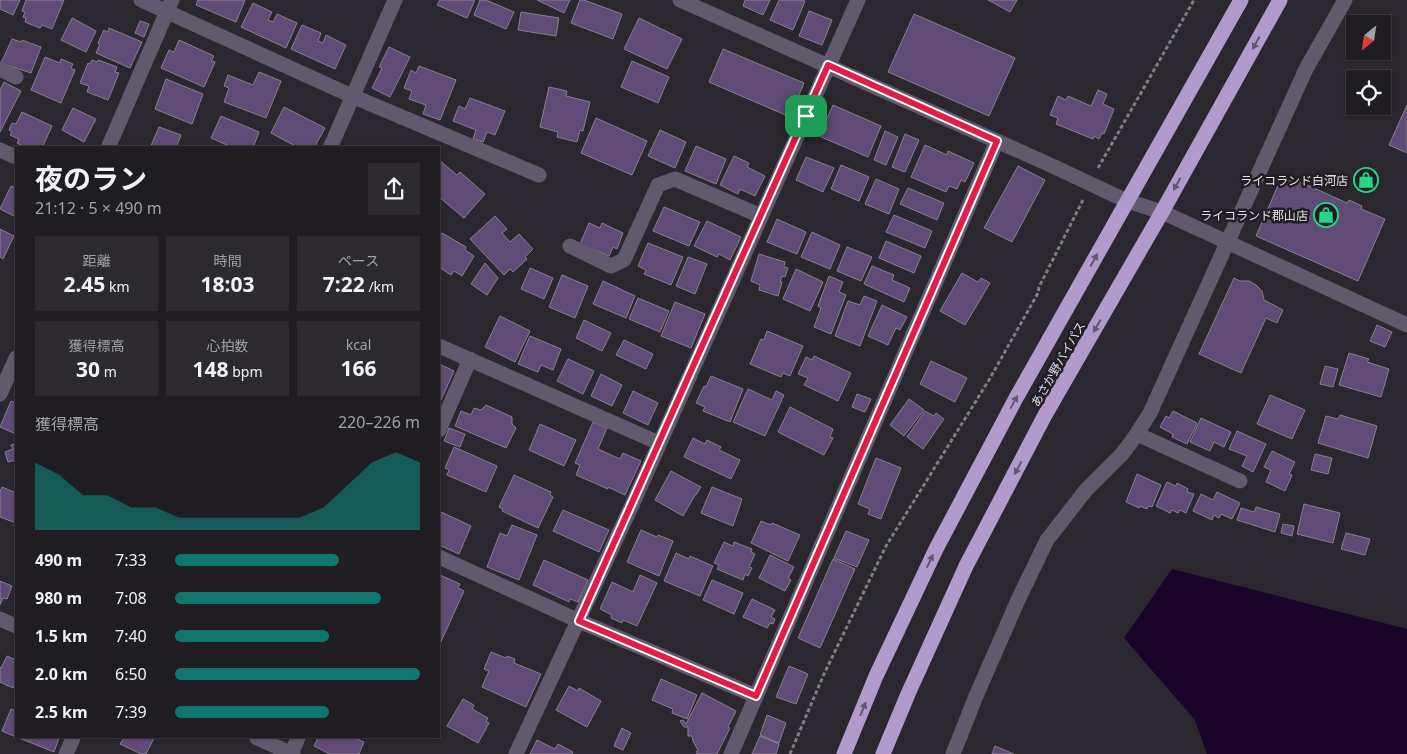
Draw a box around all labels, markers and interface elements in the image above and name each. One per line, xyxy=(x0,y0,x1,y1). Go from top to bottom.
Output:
north arrow xyxy=(1346,15,1391,60)
map controls xyxy=(1346,15,1391,115)
one-way arrow xyxy=(1252,36,1261,49)
button: locate xyxy=(1346,70,1391,115)
pin xyxy=(785,95,827,137)
icon: arrive xyxy=(792,102,820,130)
text: 夜のラン xyxy=(35,159,147,197)
button: share xyxy=(368,163,420,215)
shop icon: ライコランド白河店 xyxy=(1353,167,1379,193)
place label: ライコランド白河店 xyxy=(1240,172,1348,189)
one-way arrow xyxy=(1173,177,1181,192)
text: 21:12 · 5 × 490 m xyxy=(35,197,162,219)
shop icon: ライコランド郡山店 xyxy=(1313,202,1339,228)
place label: ライコランド郡山店 xyxy=(1200,207,1308,224)
text: 距離 xyxy=(83,251,111,270)
text: 時間 xyxy=(214,251,242,270)
text: ペース xyxy=(338,251,379,270)
one-way arrow xyxy=(1089,254,1098,267)
text: 2.45 xyxy=(63,270,105,298)
text: 18:03 xyxy=(201,270,254,298)
text: 7:22 xyxy=(323,270,365,298)
text: km xyxy=(105,277,130,296)
text: /km xyxy=(365,277,394,296)
street label: あさか野バイパス xyxy=(1027,318,1089,410)
one-way arrow xyxy=(1092,319,1101,332)
text: kcal xyxy=(346,335,371,354)
text: 獲得標高 xyxy=(69,336,125,355)
text: 心拍数 xyxy=(207,336,249,355)
text: 166 xyxy=(340,354,377,382)
text: 30 xyxy=(76,355,100,383)
text: 148 xyxy=(193,355,229,383)
text: m xyxy=(100,362,117,381)
text: bpm xyxy=(229,362,263,381)
one-way arrow xyxy=(1010,394,1018,409)
text: 220–226 m xyxy=(338,411,420,433)
text: 獲得標高 xyxy=(35,413,99,435)
one-way arrow xyxy=(1014,461,1022,475)
text: 490 m xyxy=(35,549,82,571)
text: 7:33 xyxy=(115,549,147,571)
one-way arrow xyxy=(926,554,934,568)
text: 980 m xyxy=(35,587,82,609)
text: 7:08 xyxy=(115,587,147,609)
text: 1.5 km xyxy=(35,625,87,647)
text: 7:40 xyxy=(115,625,147,647)
text: 2.0 km xyxy=(35,663,87,685)
text: 6:50 xyxy=(115,663,147,685)
text: 2.5 km xyxy=(35,701,87,723)
text: 7:39 xyxy=(115,701,147,723)
one-way arrow xyxy=(859,702,867,716)

